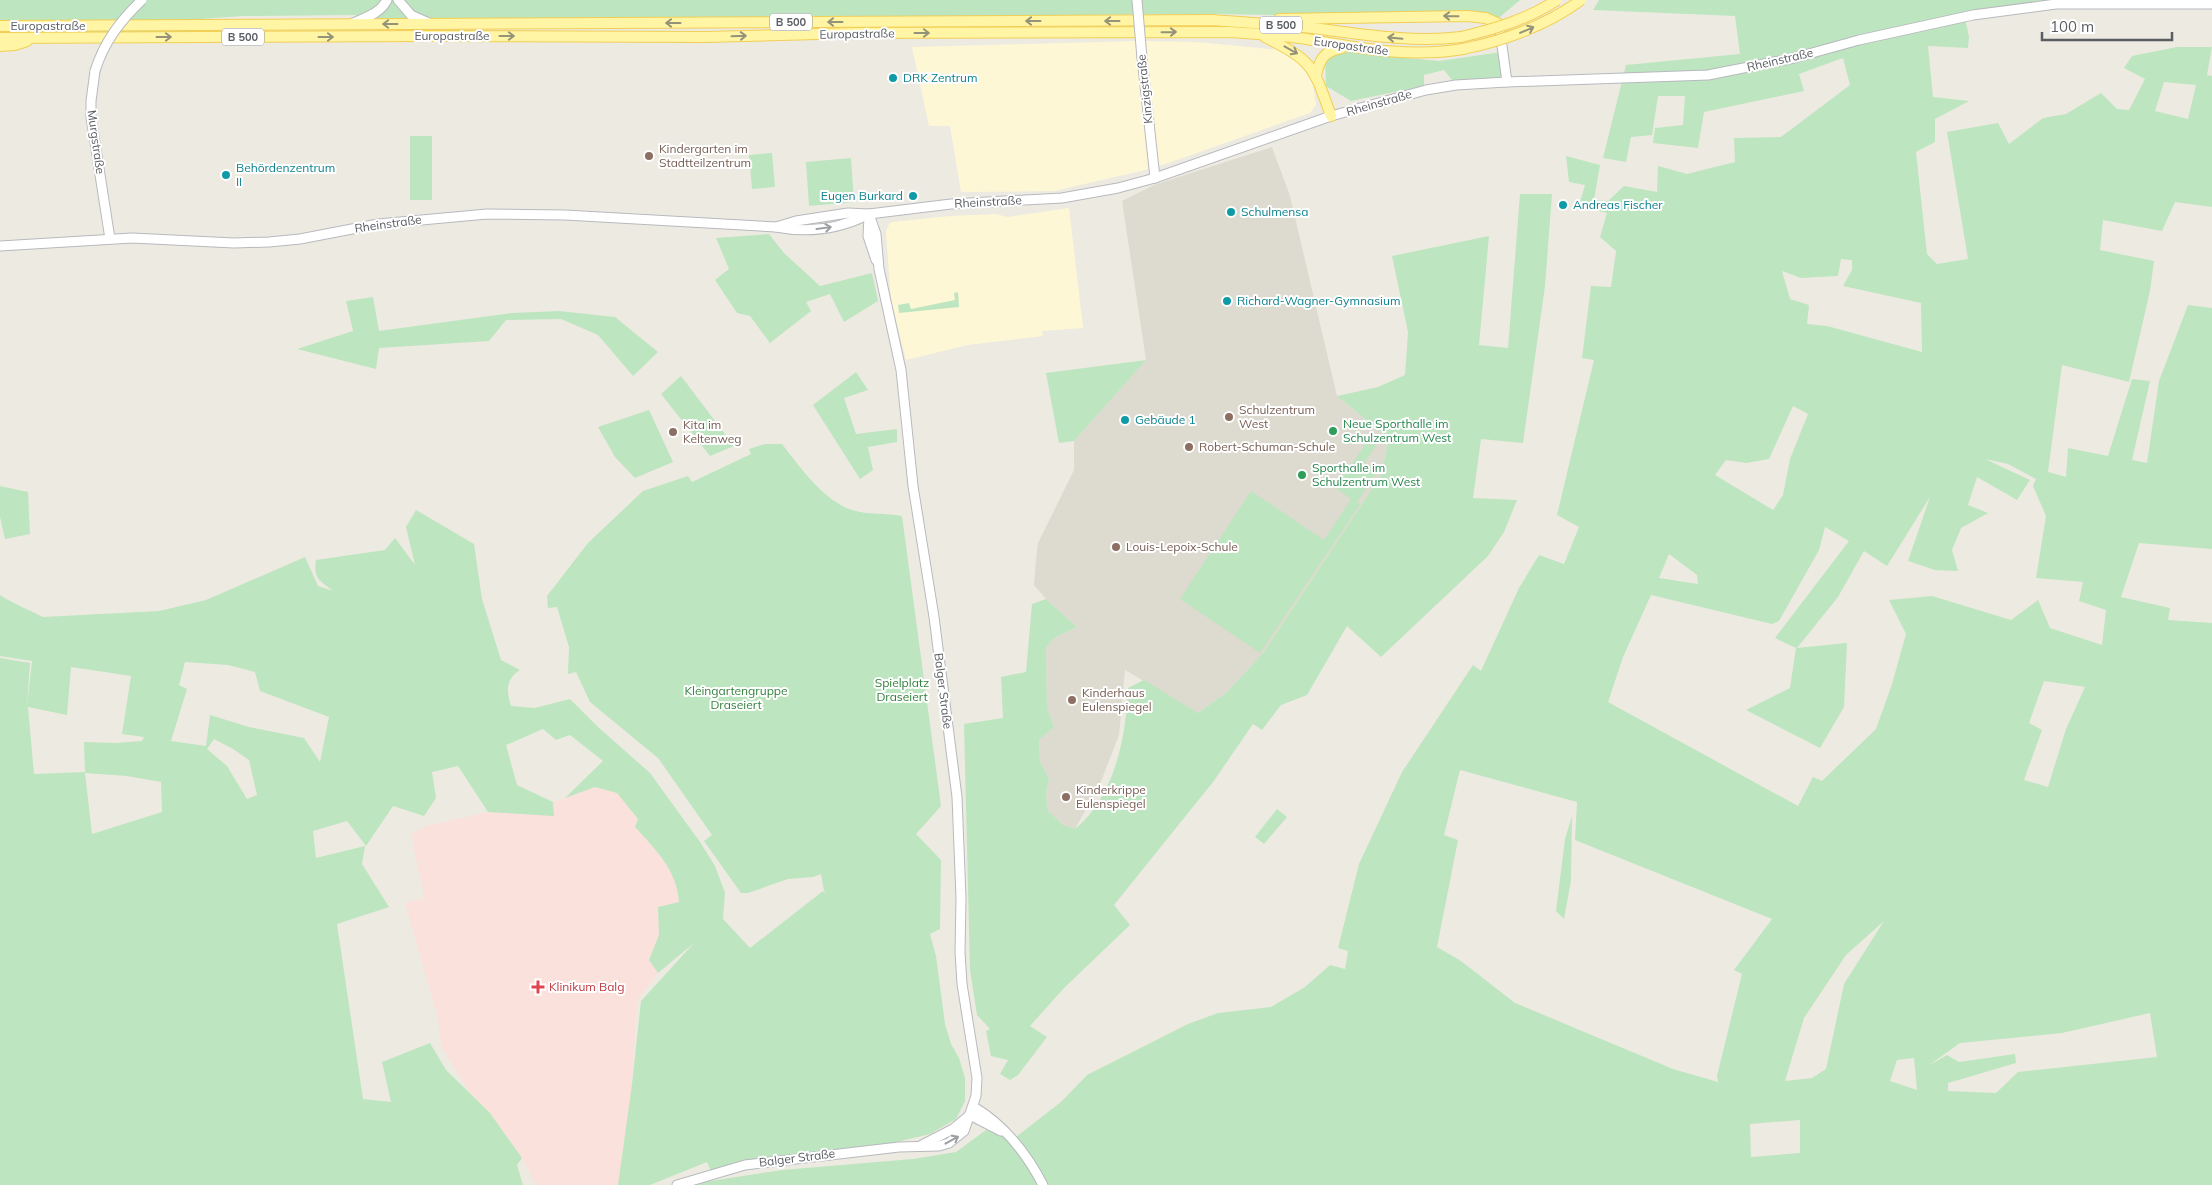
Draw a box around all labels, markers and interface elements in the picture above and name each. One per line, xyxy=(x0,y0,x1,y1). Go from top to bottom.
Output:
scale bar xyxy=(2042,10,2172,42)
one-way arrow xyxy=(1444,11,1460,21)
road number: B 500 xyxy=(770,14,812,31)
one-way arrow xyxy=(1025,16,1042,26)
one-way arrow xyxy=(1104,16,1120,26)
road number: B 500 xyxy=(1260,16,1302,34)
one-way arrow xyxy=(828,17,844,27)
text: 100 m xyxy=(2050,17,2094,36)
street label: Europastraße xyxy=(10,18,86,33)
one-way arrow xyxy=(665,18,682,28)
one-way arrow xyxy=(383,19,399,29)
street label: Europastraße xyxy=(819,25,895,42)
one-way arrow xyxy=(1519,25,1534,35)
one-way arrow xyxy=(1161,27,1177,37)
road number: B 500 xyxy=(222,28,264,46)
street label: Europastraße xyxy=(414,28,490,43)
one-way arrow xyxy=(913,28,929,38)
one-way arrow xyxy=(498,31,515,41)
one-way arrow xyxy=(155,32,171,42)
one-way arrow xyxy=(318,32,334,42)
one-way arrow xyxy=(731,32,747,41)
street label: Europastraße xyxy=(1313,33,1389,58)
one-way arrow xyxy=(1387,33,1403,43)
street label: Rheinstraße xyxy=(1745,45,1814,74)
one-way arrow xyxy=(1283,46,1298,56)
street label: Kinzigstraße xyxy=(1133,54,1156,124)
place label: DRK Zentrum xyxy=(903,70,978,85)
marker: DRK Zentrum xyxy=(887,72,899,84)
street label: Rheinstraße xyxy=(1344,86,1413,119)
street label: Murgstraße xyxy=(85,109,108,175)
place label: Kindergarten im Stadtteilzentrum xyxy=(659,141,751,170)
marker: Kindergarten im Stadtteilzentrum xyxy=(643,150,655,162)
place label: Behördenzentrum II xyxy=(236,160,335,189)
marker: Behördenzentrum II xyxy=(220,169,232,181)
place label: Eugen Burkard xyxy=(821,188,903,203)
marker: Eugen Burkard xyxy=(907,190,919,202)
street label: Rheinstraße xyxy=(954,192,1022,211)
place label: Andreas Fischer xyxy=(1573,197,1663,212)
marker: Andreas Fischer xyxy=(1557,199,1569,211)
place label: Schulmensa xyxy=(1241,204,1308,219)
marker: Schulmensa xyxy=(1225,206,1237,218)
street label: Rheinstraße xyxy=(353,211,422,236)
one-way arrow xyxy=(815,223,831,233)
place label: Richard-Wagner-Gymnasium xyxy=(1237,293,1400,308)
marker: Richard-Wagner-Gymnasium xyxy=(1221,295,1233,307)
place label: Schulzentrum West xyxy=(1239,402,1315,431)
marker: Schulzentrum West xyxy=(1223,411,1235,423)
place label: Gebäude 1 xyxy=(1135,412,1196,427)
marker: Gebäude 1 xyxy=(1119,414,1131,426)
place label: Neue Sporthalle im Schulzentrum West xyxy=(1343,416,1451,445)
place label: Kita im Keltenweg xyxy=(683,417,742,446)
marker: Neue Sporthalle im Schulzentrum West xyxy=(1327,425,1339,437)
marker: Kita im Keltenweg xyxy=(667,426,679,438)
place label: Robert-Schuman-Schule xyxy=(1199,439,1335,454)
marker: Robert-Schuman-Schule xyxy=(1183,441,1195,453)
place label: Sporthalle im Schulzentrum West xyxy=(1312,460,1420,489)
marker: Sporthalle im Schulzentrum West xyxy=(1296,469,1308,481)
place label: Louis-Lepoix-Schule xyxy=(1126,539,1238,554)
marker: Louis-Lepoix-Schule xyxy=(1110,541,1122,553)
street label: Balger Straße xyxy=(931,652,956,730)
park label: Spielplatz Draseiert xyxy=(875,675,929,704)
park label: Kleingartengruppe Draseiert xyxy=(684,683,788,712)
place label: Kinderhaus Eulenspiegel xyxy=(1082,685,1152,714)
marker: Kinderhaus Eulenspiegel xyxy=(1066,694,1078,706)
place label: Kinderkrippe Eulenspiegel xyxy=(1076,782,1146,811)
marker: Kinderkrippe Eulenspiegel xyxy=(1060,791,1072,803)
place label: Klinikum Balg xyxy=(549,979,624,994)
marker: Klinikum Balg xyxy=(531,980,545,994)
one-way arrow xyxy=(945,1135,960,1145)
street label: Balger Straße xyxy=(758,1145,836,1170)

